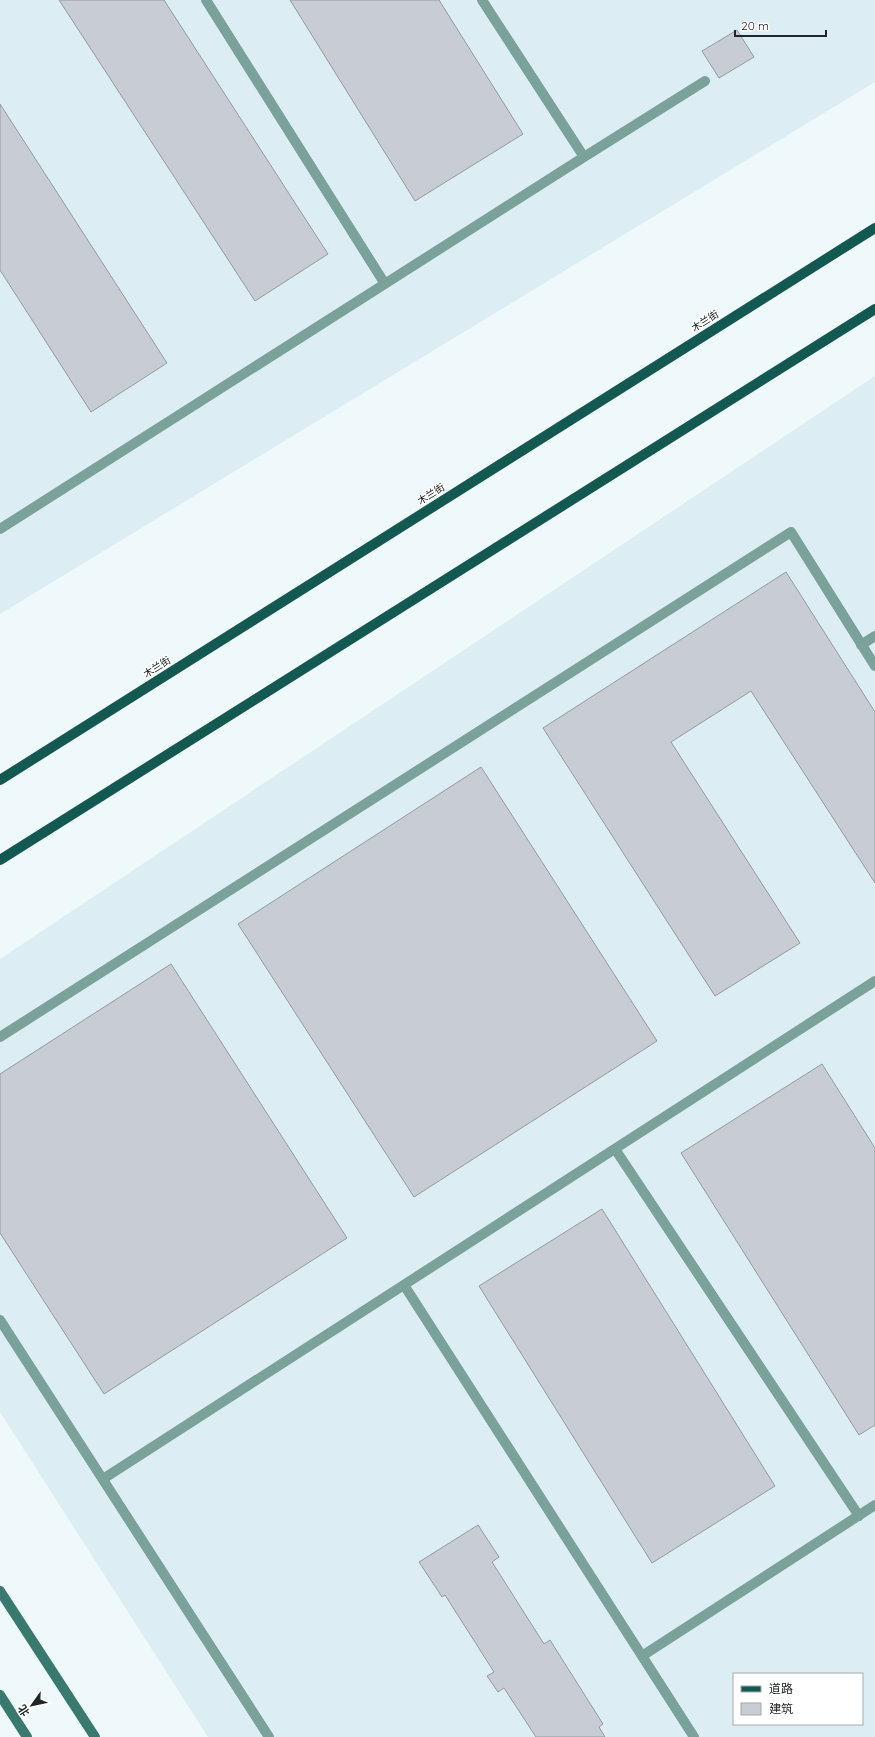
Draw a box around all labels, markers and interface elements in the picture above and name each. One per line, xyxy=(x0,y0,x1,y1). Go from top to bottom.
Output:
scale bar xyxy=(735,12,826,38)
text: 20 m xyxy=(741,18,769,33)
street label: 木兰街 xyxy=(689,308,721,334)
street label: 木兰街 xyxy=(415,481,447,507)
street label: 木兰街 xyxy=(141,654,173,680)
legend xyxy=(733,1673,863,1725)
text: 道路 xyxy=(769,1681,793,1696)
north arrow xyxy=(12,1685,52,1725)
text: 建筑 xyxy=(769,1701,793,1716)
text: 北 xyxy=(15,1702,32,1719)

